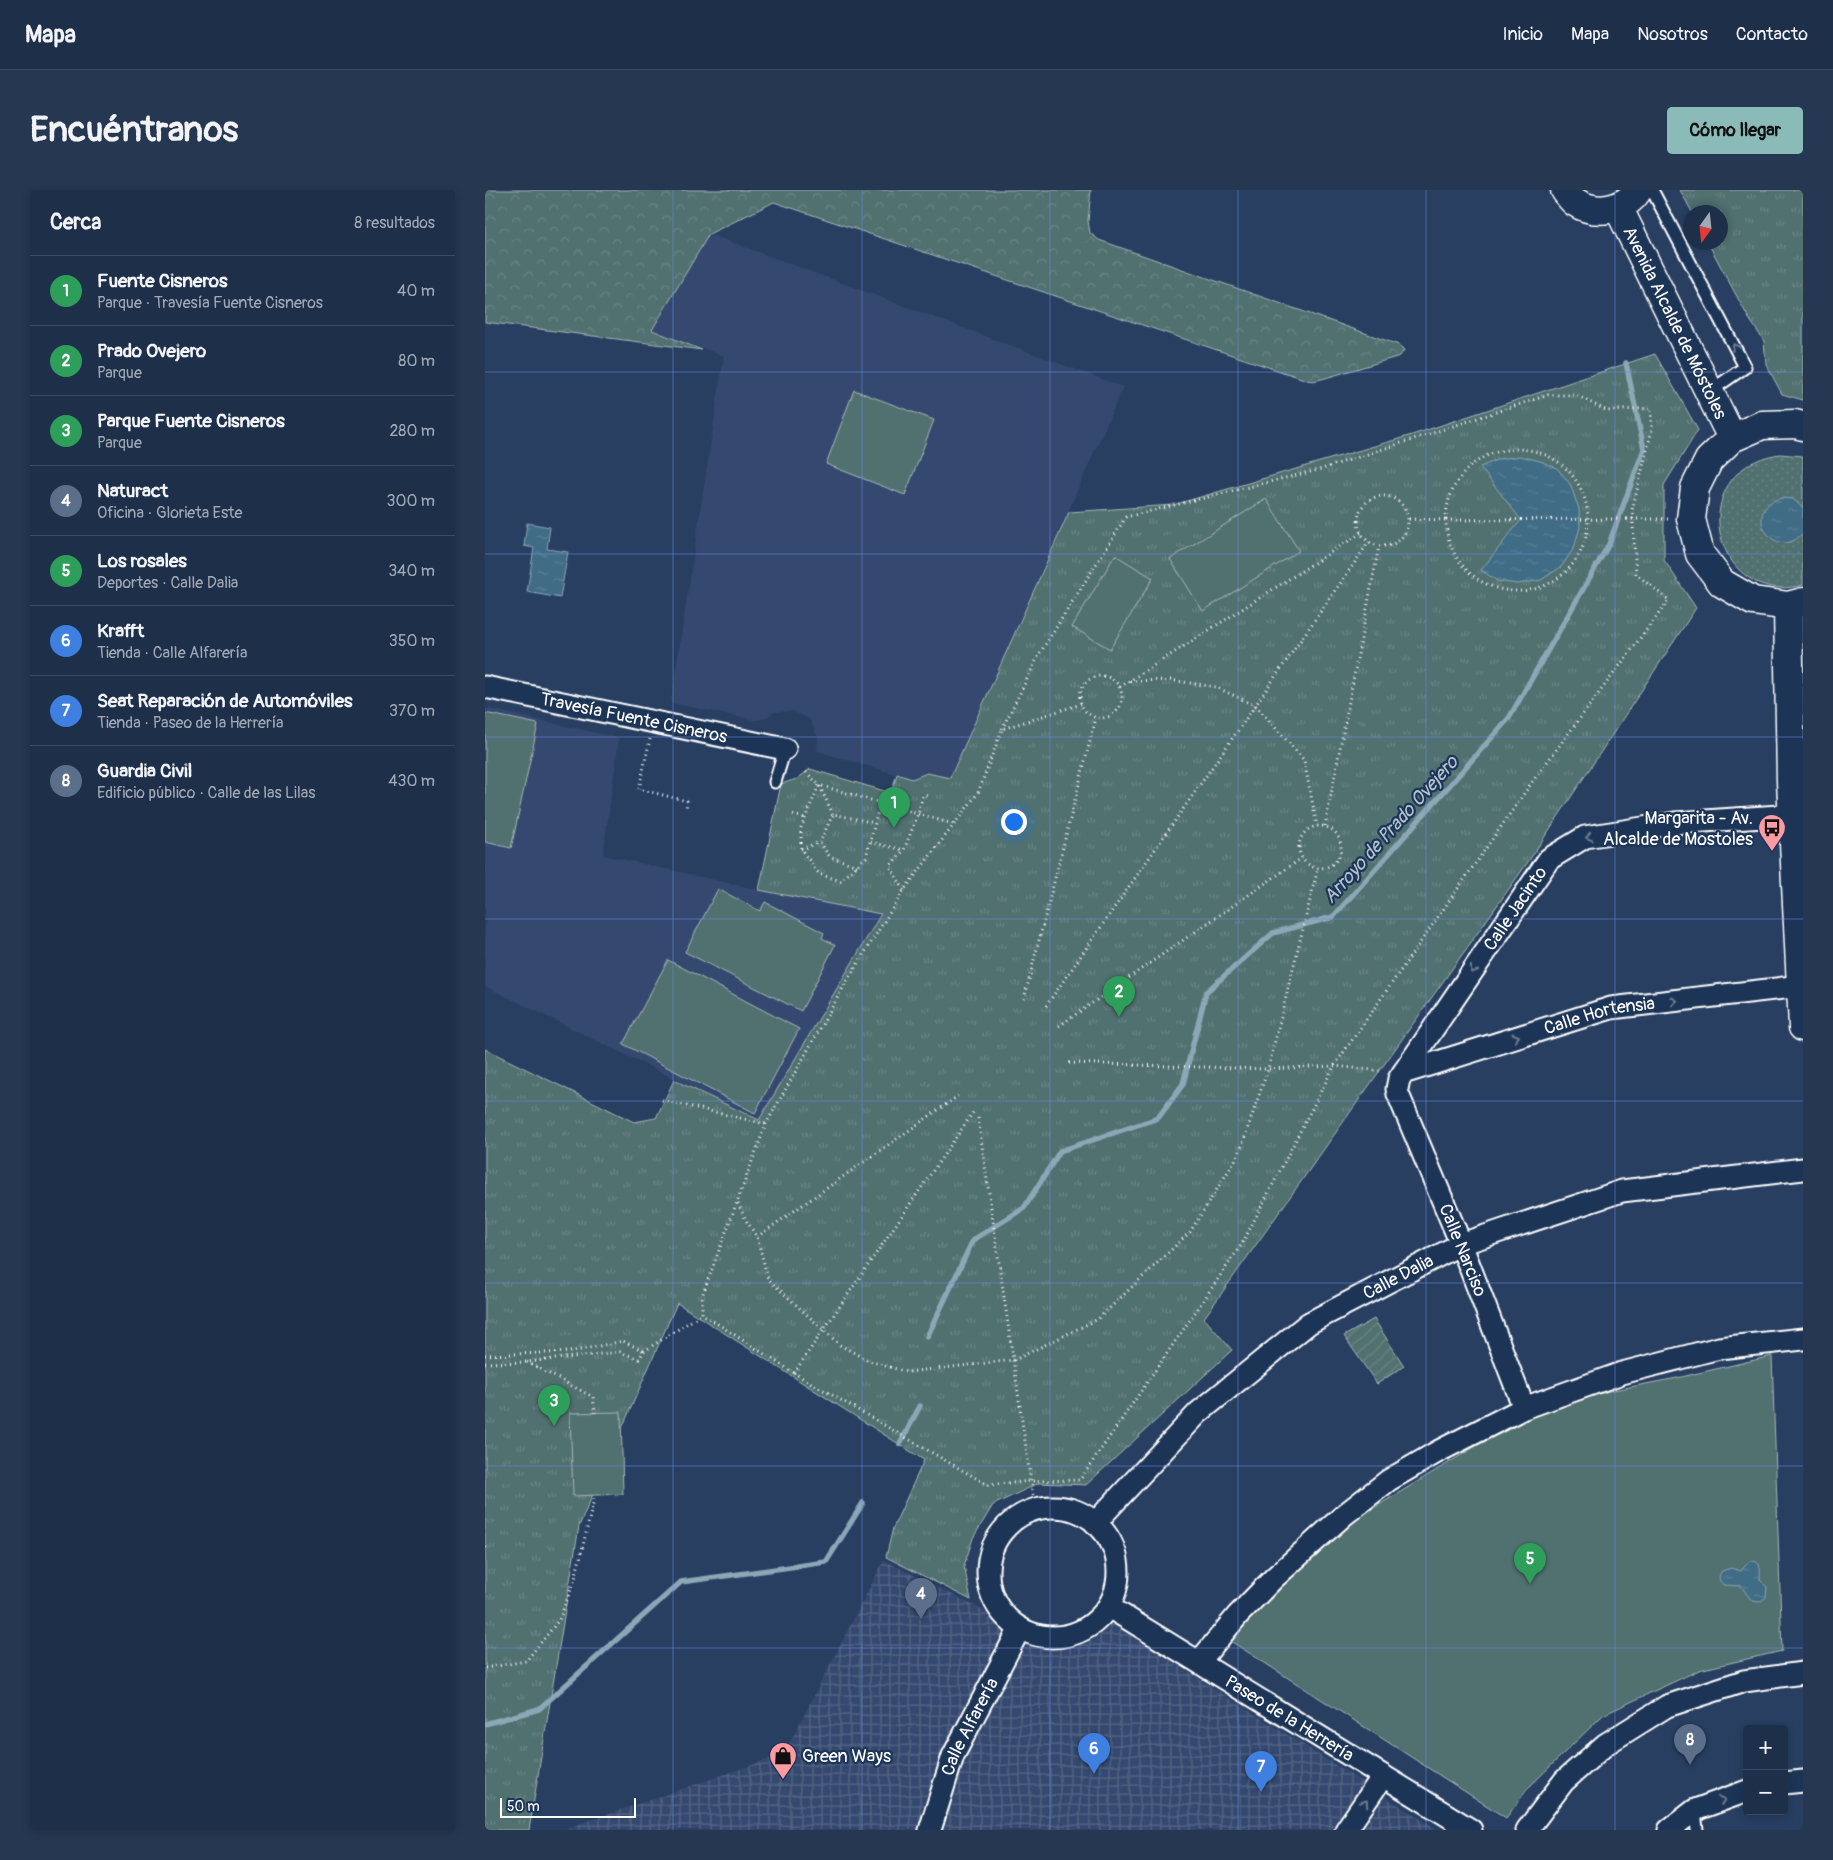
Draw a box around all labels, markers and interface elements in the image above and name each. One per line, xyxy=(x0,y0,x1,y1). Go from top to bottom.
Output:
text: Mapa xyxy=(25,20,76,49)
text: Inicio xyxy=(1502,23,1543,46)
text: Mapa xyxy=(1571,23,1609,46)
text: Nosotros xyxy=(1637,23,1708,46)
text: Contacto xyxy=(1736,23,1808,46)
button: Cómo llegar xyxy=(1667,107,1803,154)
text: Encuéntranos xyxy=(30,108,238,152)
north arrow xyxy=(1683,205,1728,250)
text: Cerca xyxy=(50,209,101,236)
text: 8 resultados xyxy=(354,213,435,233)
street label: Avenida Alcalde de Móstoles xyxy=(1617,223,1732,423)
text: Fuente Cisneros xyxy=(97,269,228,293)
text: 1 xyxy=(63,281,69,301)
text: 40 m xyxy=(397,281,435,301)
text: Parque · Travesía Fuente Cisneros xyxy=(97,293,323,313)
text: Prado Ovejero xyxy=(97,339,206,363)
one-way arrow xyxy=(1731,344,1741,353)
text: 2 xyxy=(62,351,70,371)
text: 80 m xyxy=(398,351,435,371)
text: Parque xyxy=(97,363,142,383)
text: Parque Fuente Cisneros xyxy=(97,409,285,433)
text: 3 xyxy=(62,421,70,441)
text: 280 m xyxy=(389,421,435,441)
text: Parque xyxy=(97,433,142,453)
text: Naturact xyxy=(97,479,168,503)
text: 4 xyxy=(61,491,71,511)
text: 300 m xyxy=(387,491,435,511)
text: Oficina · Glorieta Este xyxy=(97,503,242,523)
text: Los rosales xyxy=(97,549,187,573)
text: 5 xyxy=(62,561,70,581)
text: 340 m xyxy=(388,561,435,581)
text: Deportes · Calle Dalia xyxy=(97,573,238,593)
text: Krafft xyxy=(97,619,144,643)
text: 6 xyxy=(61,631,71,651)
text: 350 m xyxy=(389,631,435,651)
text: Tienda · Calle Alfarería xyxy=(97,643,247,663)
street label: Travesía Fuente Cisneros xyxy=(538,688,729,749)
text: Seat Reparación de Automóviles xyxy=(97,689,353,713)
text: 7 xyxy=(62,701,70,721)
text: 370 m xyxy=(389,701,435,721)
text: Tienda · Paseo de la Herrería xyxy=(97,713,284,733)
water label: Arroyo de Prado Ovejero xyxy=(1318,750,1465,908)
text: Guardia Civil xyxy=(97,759,192,783)
text: 8 xyxy=(62,771,70,791)
text: 430 m xyxy=(388,771,435,791)
text: Edificio público · Calle de las Lilas xyxy=(97,783,315,803)
pin: 1 xyxy=(878,787,910,828)
place label: Margarita - Av. Alcalde de Mostoles xyxy=(1603,807,1753,851)
your location xyxy=(1001,809,1027,835)
bus stop icon: Margarita - Av. Alcalde de Mostoles xyxy=(1757,813,1787,852)
one-way arrow xyxy=(1585,832,1594,842)
street label: Calle Jacinto xyxy=(1479,862,1553,955)
one-way arrow xyxy=(1470,964,1479,974)
pin: 2 xyxy=(1103,976,1135,1017)
street label: Calle Hortensia xyxy=(1541,992,1656,1040)
one-way arrow xyxy=(1670,996,1678,1007)
one-way arrow xyxy=(1512,1033,1520,1043)
street label: Calle Narciso xyxy=(1434,1201,1492,1300)
street label: Calle Dalia xyxy=(1359,1249,1438,1305)
pin: 3 xyxy=(538,1385,570,1426)
pin: 5 xyxy=(1514,1543,1546,1584)
pin: 4 xyxy=(905,1578,937,1619)
street label: Paseo de la Herrería xyxy=(1221,1670,1358,1767)
street label: Calle Alfarería xyxy=(937,1674,1004,1778)
pin: 8 xyxy=(1674,1724,1706,1765)
map controls xyxy=(1743,1725,1788,1815)
button: + xyxy=(1743,1725,1788,1770)
pin: 6 xyxy=(1078,1733,1110,1774)
shop icon: Green Ways xyxy=(768,1741,798,1780)
place label: Green Ways xyxy=(802,1745,891,1768)
pin: 7 xyxy=(1245,1751,1277,1792)
button: − xyxy=(1743,1770,1788,1815)
scale bar xyxy=(500,1795,636,1818)
one-way arrow xyxy=(1717,1796,1726,1806)
text: 50 m xyxy=(507,1798,540,1815)
one-way arrow xyxy=(1359,1799,1368,1809)

